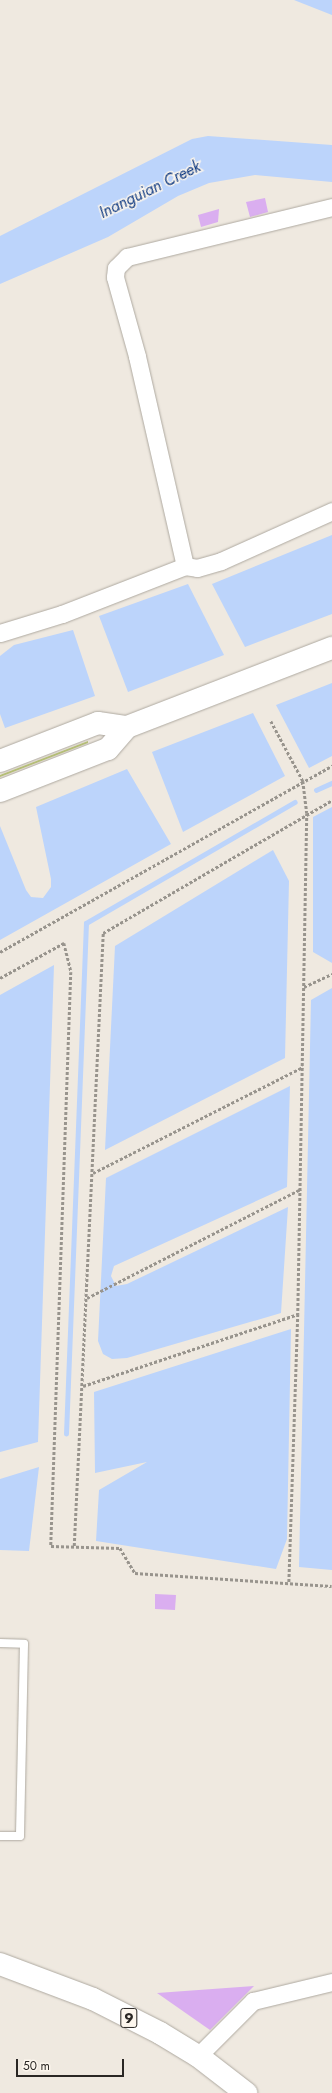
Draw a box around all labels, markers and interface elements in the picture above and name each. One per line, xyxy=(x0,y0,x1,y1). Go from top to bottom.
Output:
water label: Inanguian Creek xyxy=(96,157,204,223)
road number: 9 xyxy=(120,2006,138,2030)
scale bar xyxy=(18,2051,126,2077)
text: 50 m xyxy=(23,2057,50,2075)

